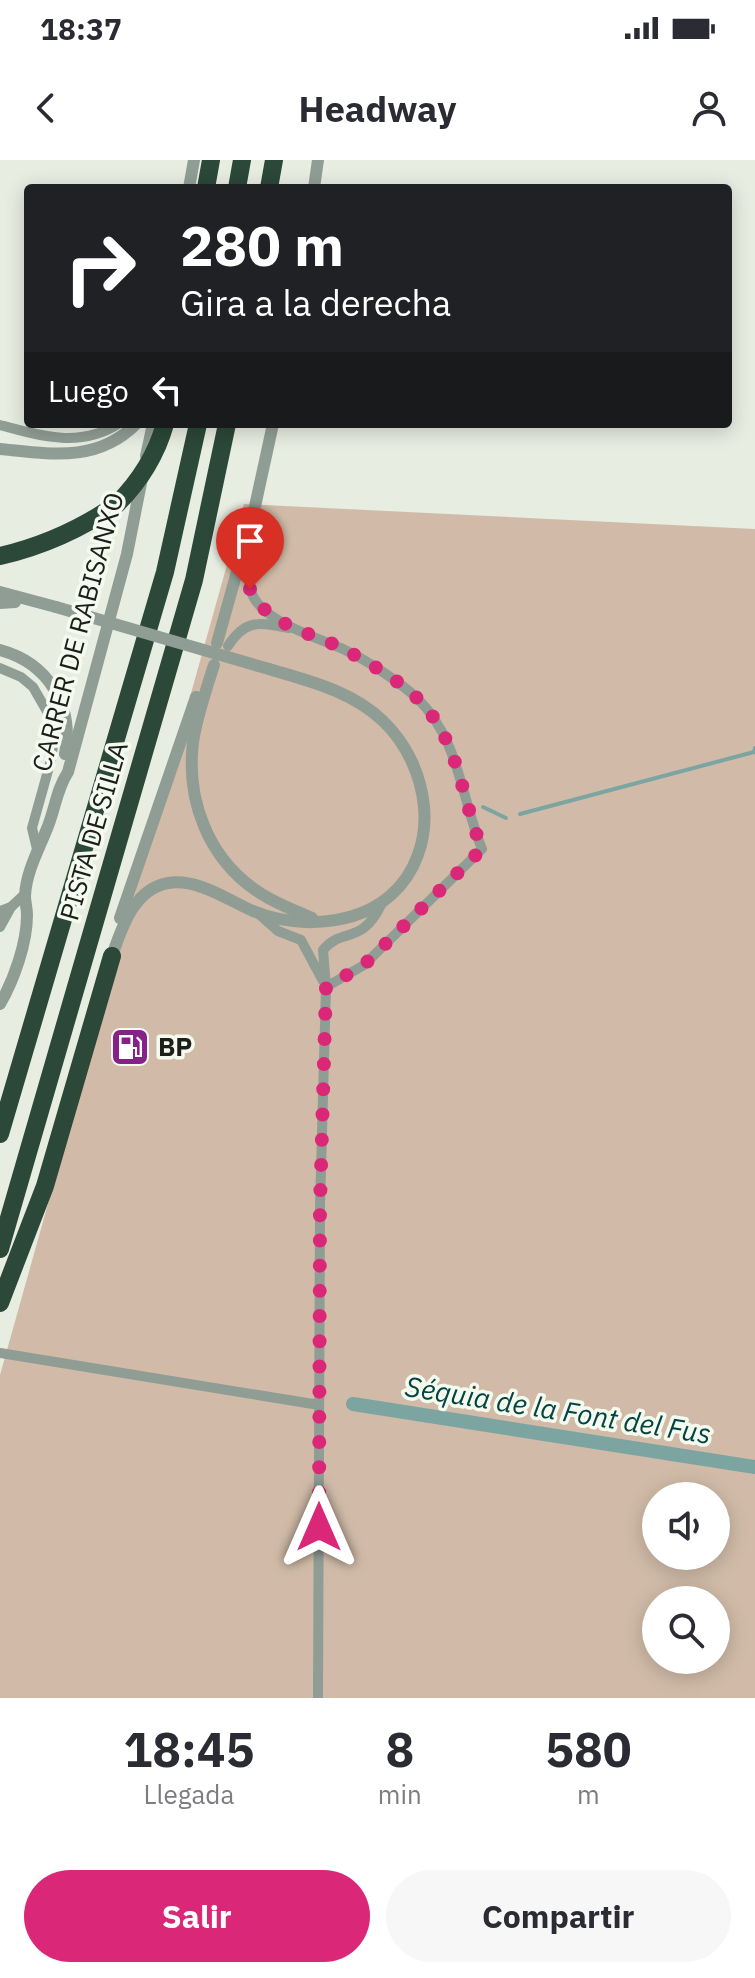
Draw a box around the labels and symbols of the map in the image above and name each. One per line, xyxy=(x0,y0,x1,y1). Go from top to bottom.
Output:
street label: CARRER DE RABISANXO xyxy=(23,488,131,775)
pin xyxy=(216,507,284,589)
street label: PISTA DE SILLA xyxy=(51,737,135,924)
fuel station icon: BP xyxy=(109,1026,151,1068)
place label: BP xyxy=(158,1029,192,1063)
water label: Séquia de la Font del Fus xyxy=(402,1367,714,1452)
position arrow xyxy=(277,1485,361,1569)

